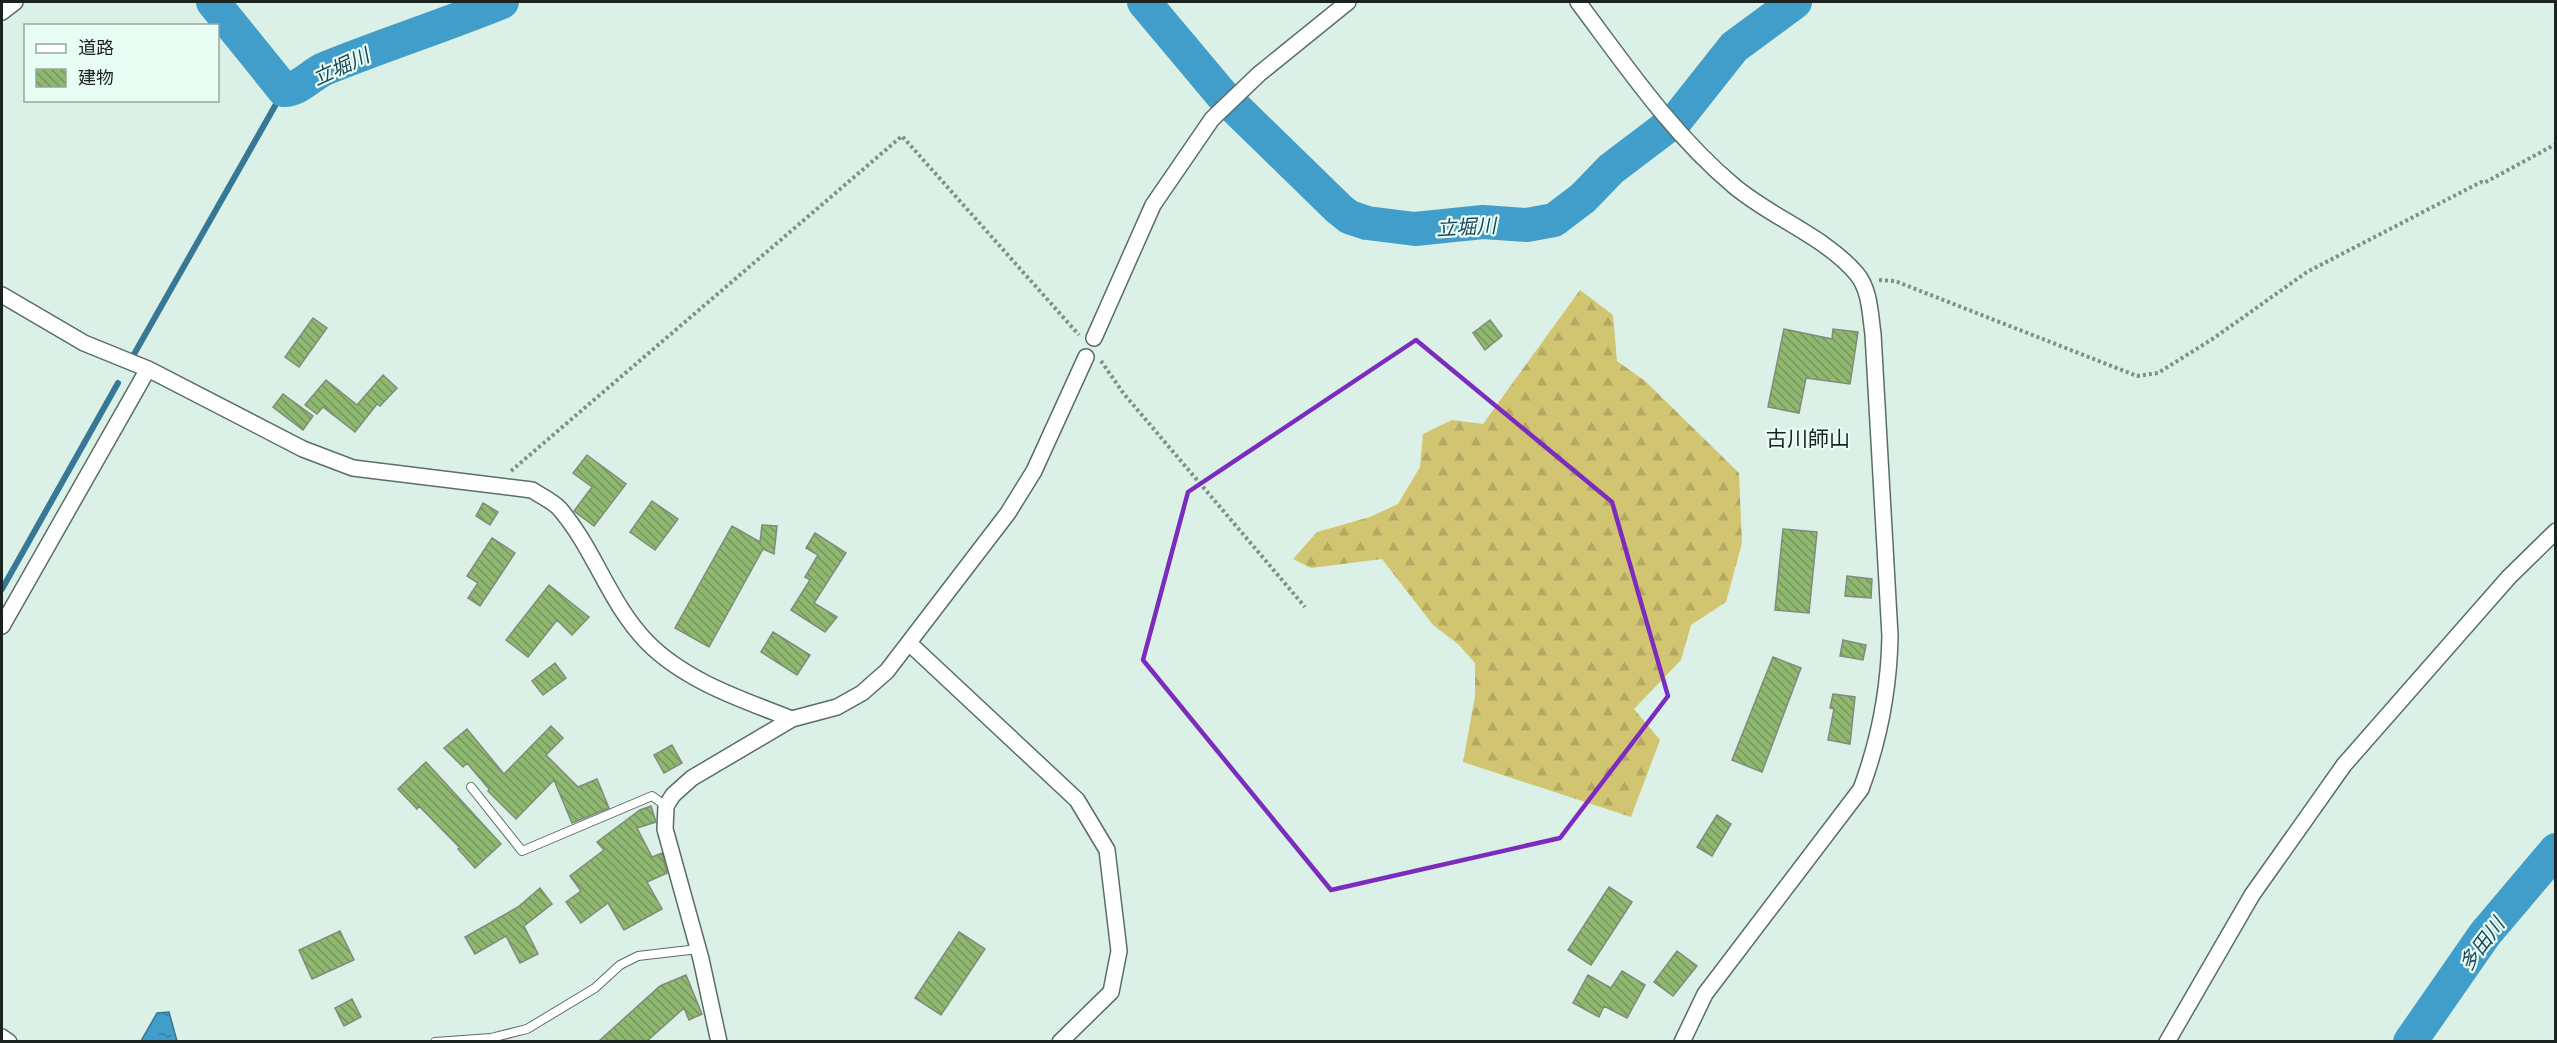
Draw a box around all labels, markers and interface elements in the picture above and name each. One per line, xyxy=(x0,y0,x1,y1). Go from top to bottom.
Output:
legend xyxy=(24,24,219,102)
text: 道路 xyxy=(78,33,114,60)
water label: 立堀川 xyxy=(306,38,375,91)
text: 建物 xyxy=(78,63,114,90)
water label: 立堀川 xyxy=(1435,208,1499,242)
district label: 古川師山 xyxy=(1766,421,1850,452)
water label: 多田川 xyxy=(2450,908,2511,976)

